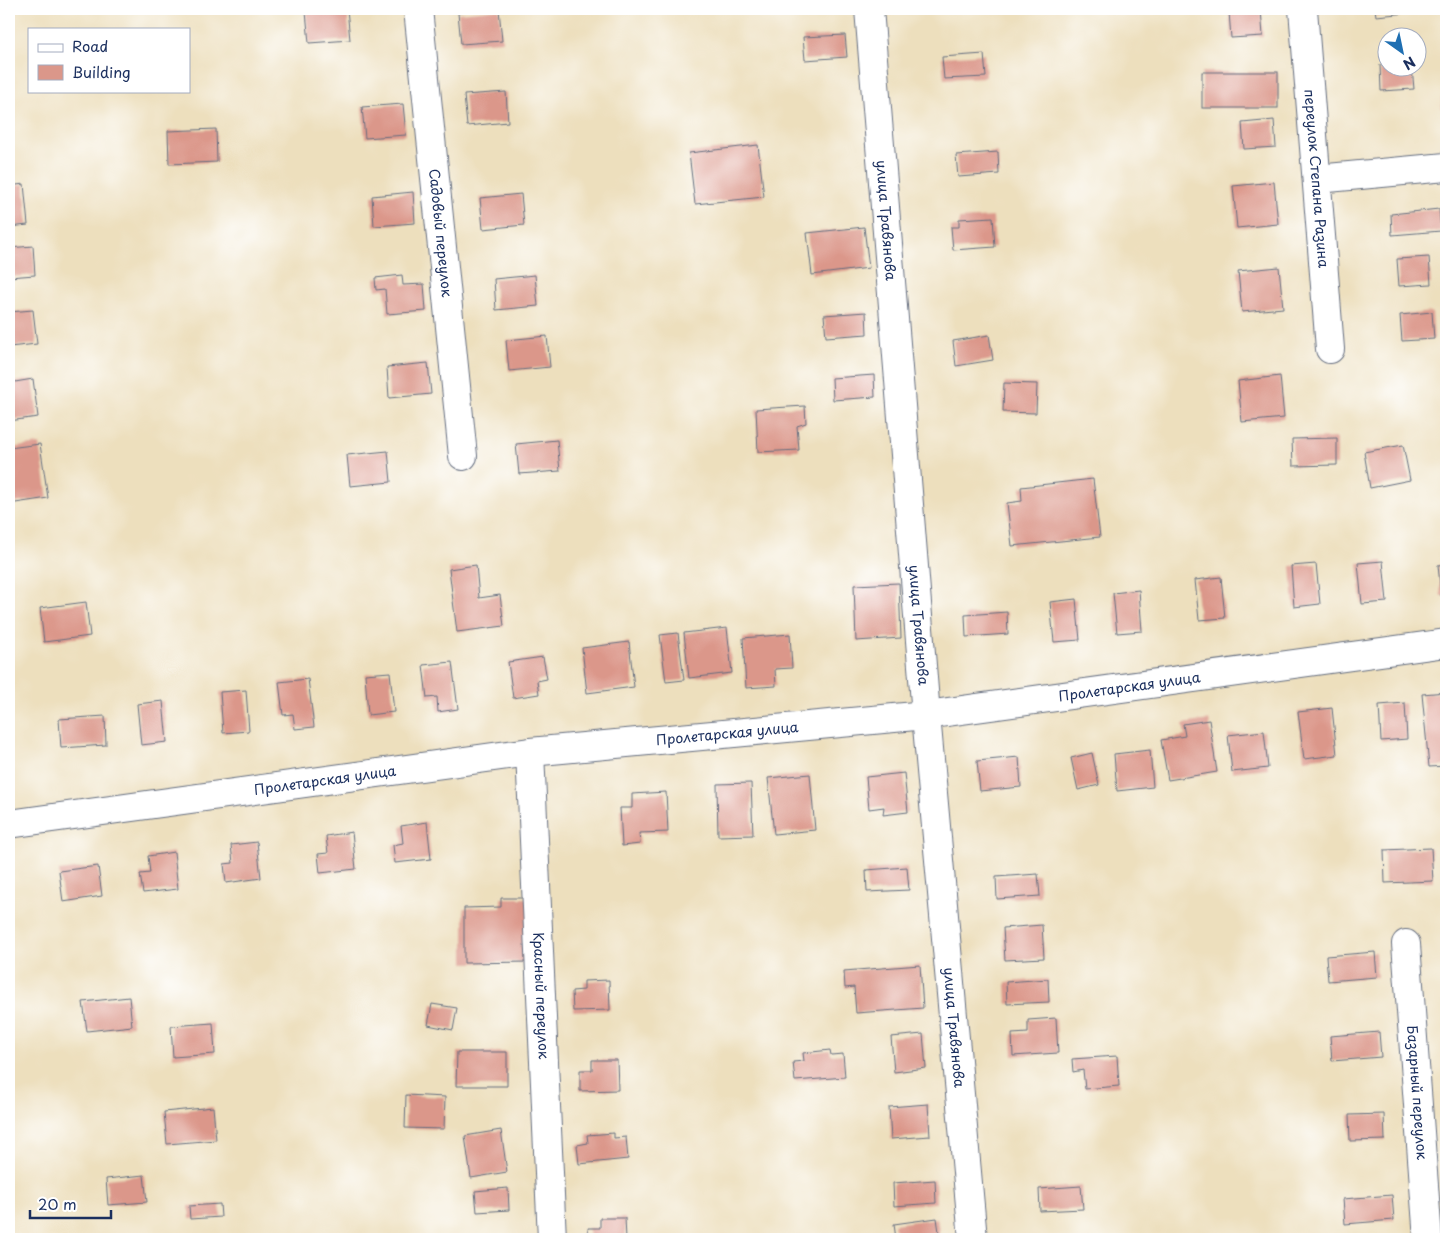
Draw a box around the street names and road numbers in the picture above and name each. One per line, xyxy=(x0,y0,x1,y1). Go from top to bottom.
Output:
street label: переулок Степана Разина xyxy=(1299,88,1335,269)
street label: улица Травянова xyxy=(871,159,902,282)
street label: Садовый переулок xyxy=(424,168,458,299)
street label: улица Травянова xyxy=(904,564,935,686)
street label: Пролетарская улица xyxy=(1057,666,1202,707)
street label: Пролетарская улица xyxy=(655,716,800,750)
street label: Пролетарская улица xyxy=(253,760,397,800)
street label: Красный переулок xyxy=(528,932,555,1060)
street label: улица Травянова xyxy=(939,966,970,1089)
street label: Базарный переулок xyxy=(1402,1025,1433,1161)

